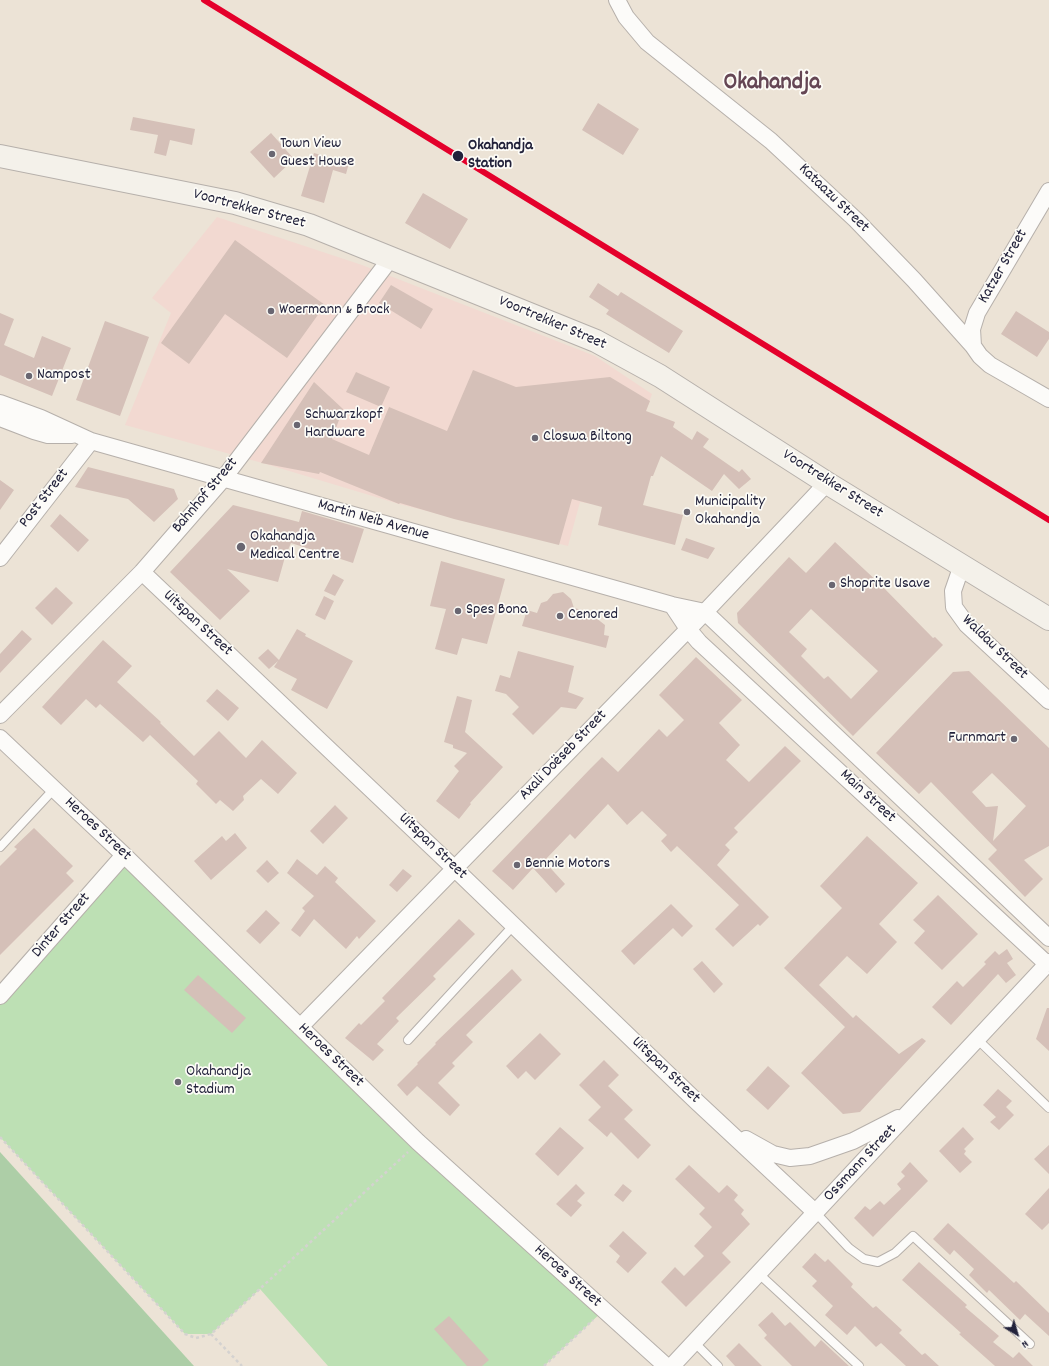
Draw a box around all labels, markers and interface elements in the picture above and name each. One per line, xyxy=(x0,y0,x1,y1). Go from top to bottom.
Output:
district label: Okahandja xyxy=(723,71,821,99)
place label: Town View Guest House xyxy=(280,135,354,173)
place label: Okahandja Station xyxy=(468,137,533,175)
marker: Town View Guest House xyxy=(267,149,277,159)
marker: Okahandja Station xyxy=(451,149,465,163)
street label: Kataazu Street xyxy=(793,160,873,238)
street label: Voortrekker Street xyxy=(191,186,307,234)
street label: Katzer Street xyxy=(975,227,1033,307)
street label: Voortrekker Street xyxy=(495,293,609,355)
place label: Woermann & Brock xyxy=(279,301,390,321)
marker: Woermann & Brock xyxy=(266,306,276,316)
place label: Nampost xyxy=(37,366,91,386)
marker: Nampost xyxy=(24,371,34,381)
place label: Schwarzkopf Hardware xyxy=(305,406,382,444)
marker: Schwarzkopf Hardware xyxy=(292,420,302,430)
place label: Closwa Biltong xyxy=(543,428,632,448)
marker: Closwa Biltong xyxy=(530,433,540,443)
street label: Voortrekker Street xyxy=(778,446,886,524)
street label: Bahnhof Street xyxy=(169,454,243,538)
street label: Post Street xyxy=(16,466,74,532)
place label: Municipality Okahandja xyxy=(695,493,765,531)
street label: Martin Neib Avenue xyxy=(315,496,431,546)
marker: Municipality Okahandja xyxy=(682,507,692,517)
place label: Okahandja Medical Centre xyxy=(250,528,339,566)
marker: Okahandja Medical Centre xyxy=(235,541,247,553)
place label: Shoprite Usave xyxy=(840,575,930,595)
marker: Shoprite Usave xyxy=(827,580,837,590)
street label: Uitspan Street xyxy=(158,587,236,661)
place label: Spes Bona xyxy=(466,601,527,621)
marker: Spes Bona xyxy=(453,606,463,616)
place label: Cenored xyxy=(568,606,618,626)
marker: Cenored xyxy=(555,611,565,621)
street label: Waldau Street xyxy=(957,612,1031,684)
street label: Axali Doëseb Street xyxy=(516,707,612,805)
place label: Furnmart xyxy=(948,729,1006,749)
marker: Furnmart xyxy=(1009,734,1019,744)
street label: Main Street xyxy=(835,766,899,828)
street label: Heroes Street xyxy=(60,794,134,866)
street label: Uitspan Street xyxy=(394,809,470,885)
place label: Bennie Motors xyxy=(525,855,610,875)
marker: Bennie Motors xyxy=(512,860,522,870)
street label: Dinter Street xyxy=(29,890,95,962)
street label: Heroes Street xyxy=(293,1020,367,1092)
street label: Uitspan Street xyxy=(627,1033,703,1109)
place label: Okahandja Stadium xyxy=(186,1063,251,1101)
marker: Okahandja Stadium xyxy=(173,1077,183,1087)
street label: Ossmann Street xyxy=(820,1121,902,1207)
street label: Heroes Street xyxy=(529,1242,605,1312)
north arrow xyxy=(997,1314,1037,1354)
text: N xyxy=(1017,1335,1031,1351)

